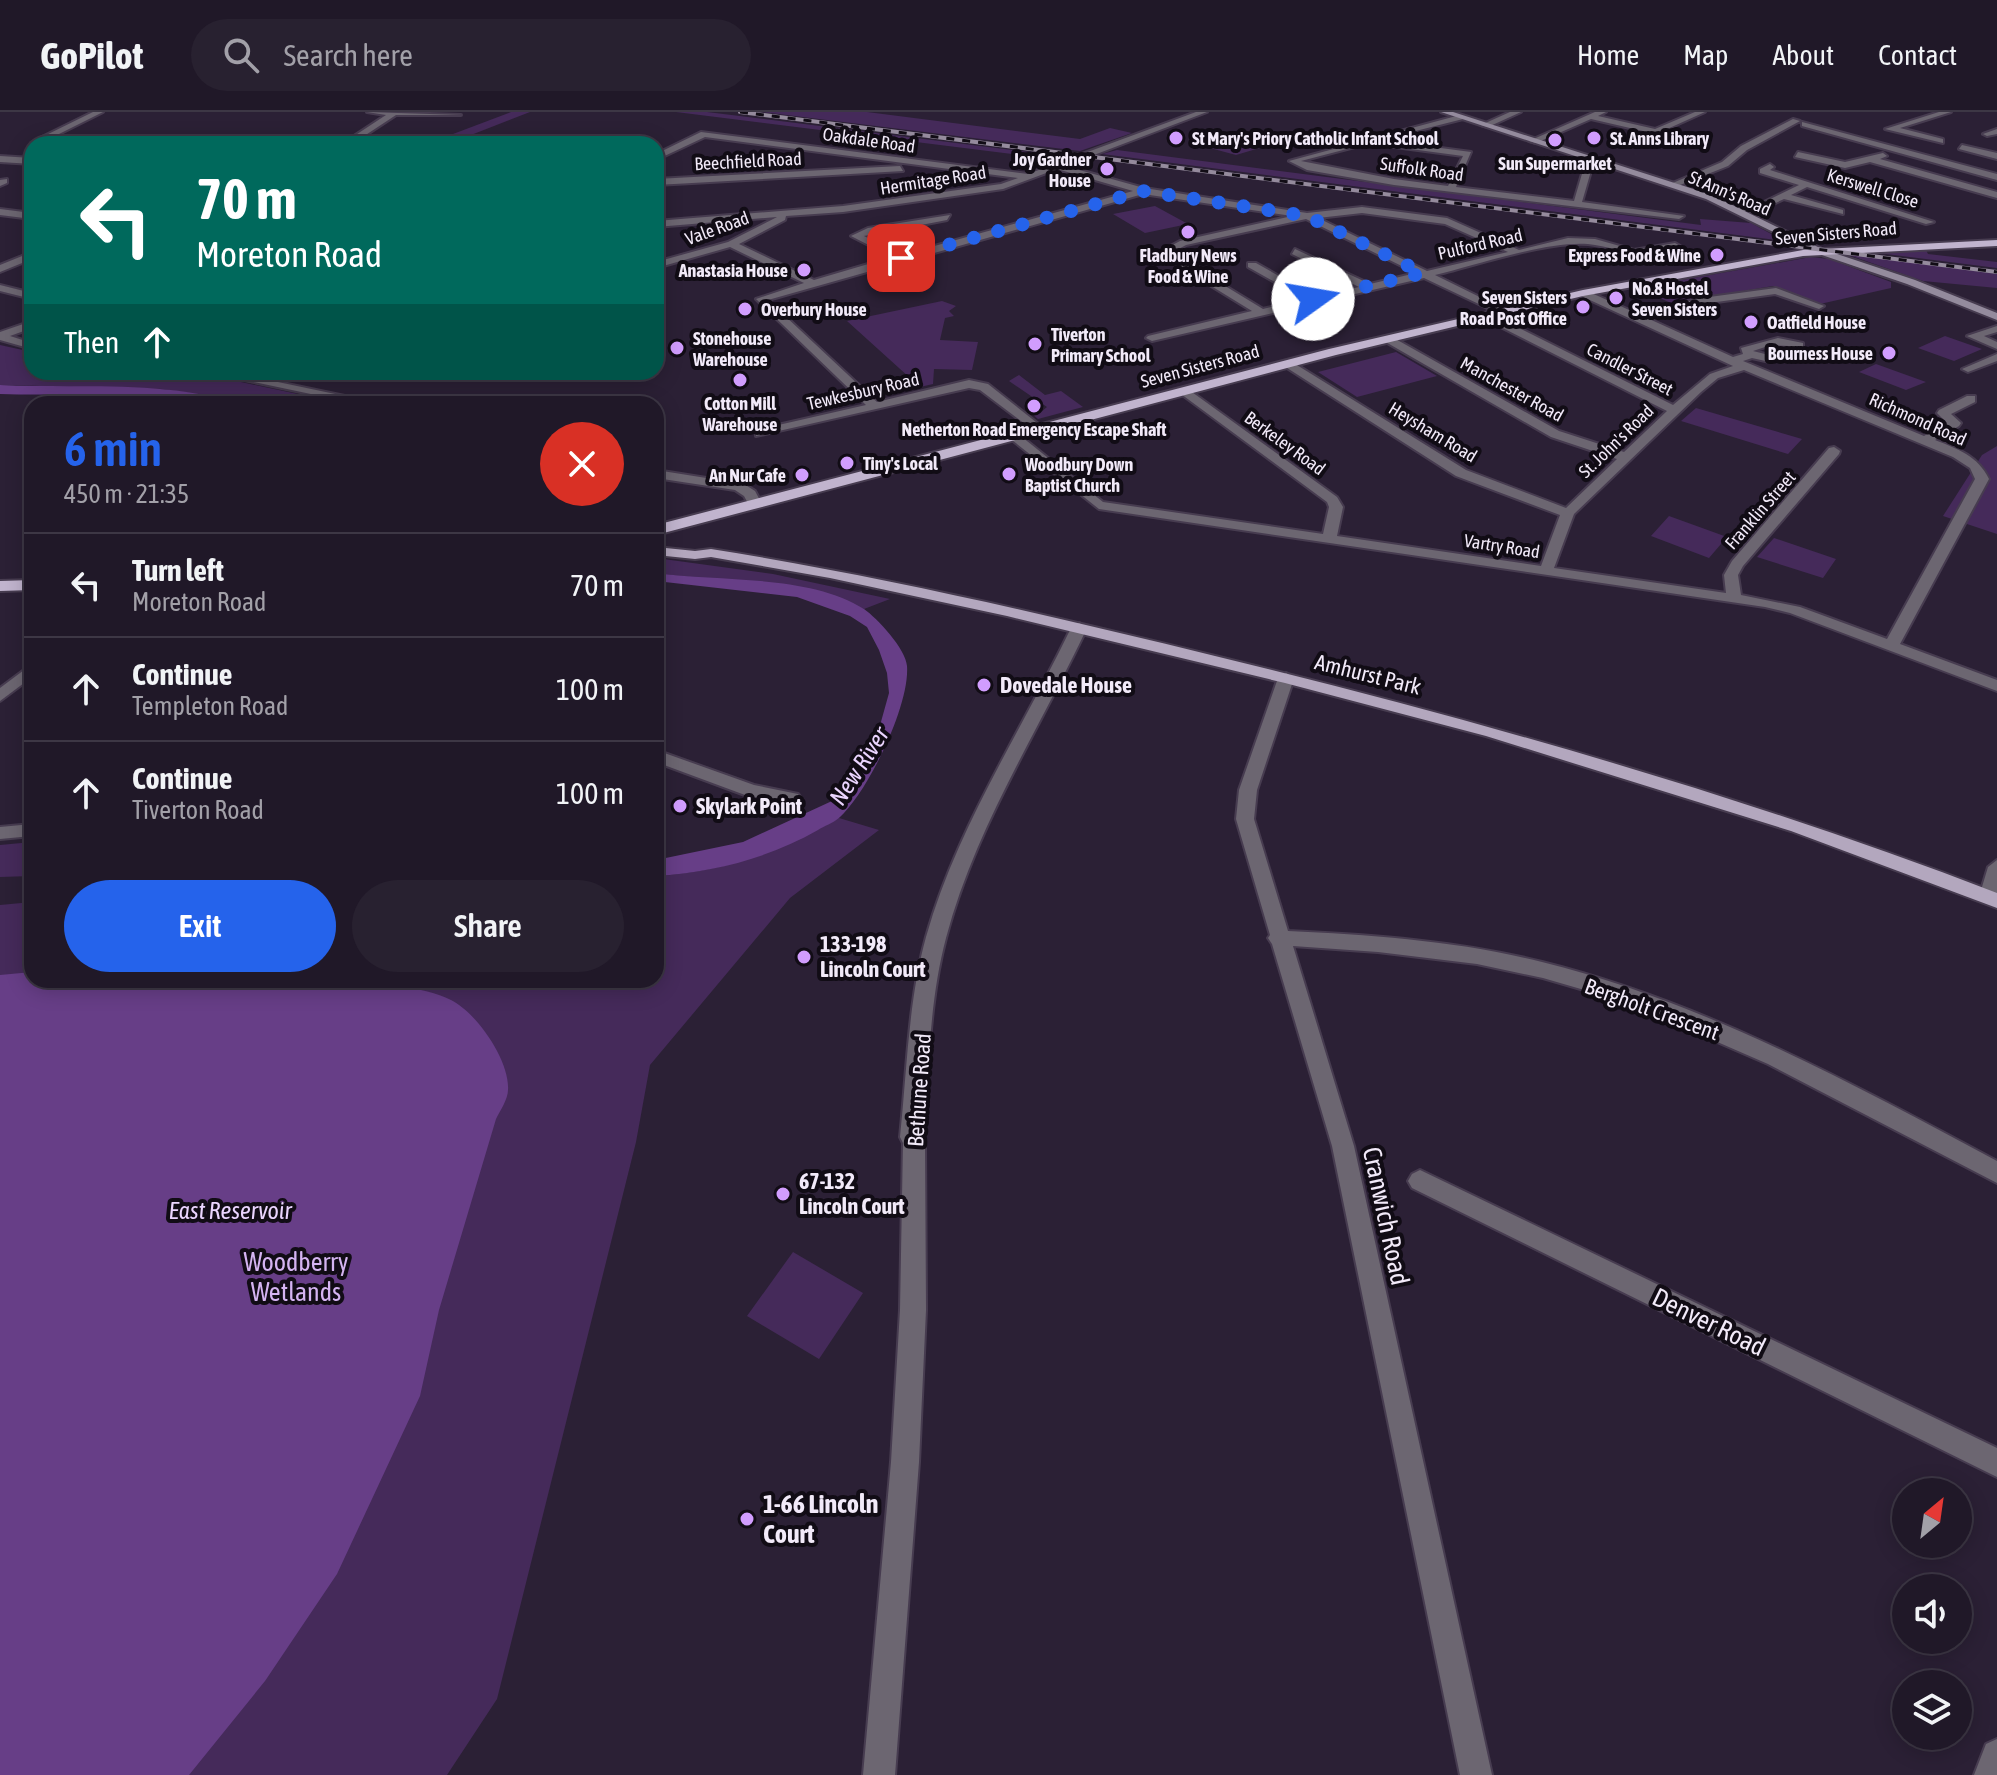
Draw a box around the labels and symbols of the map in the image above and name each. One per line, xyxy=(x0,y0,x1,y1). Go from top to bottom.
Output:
street label: Oakdale Road xyxy=(822,123,916,157)
place label: St Mary's Priory Catholic Infant School xyxy=(1192,128,1439,149)
place label: St. Anns Library xyxy=(1610,128,1710,149)
marker: St Mary's Priory Catholic Infant School xyxy=(1167,129,1185,147)
marker: St. Anns Library xyxy=(1585,129,1603,147)
marker: Sun Supermarket xyxy=(1546,131,1564,149)
street label: Beechfield Road xyxy=(694,148,802,174)
place label: Joy Gardner House xyxy=(1012,149,1092,191)
street label: Suffolk Road xyxy=(1379,153,1465,185)
place label: Sun Supermarket xyxy=(1498,153,1612,174)
marker: Joy Gardner House xyxy=(1098,160,1116,178)
street label: Hermitage Road xyxy=(879,161,987,199)
street label: Kerswell Close xyxy=(1825,164,1921,212)
street label: St Ann's Road xyxy=(1686,166,1774,220)
street label: Vale Road xyxy=(682,207,752,249)
street label: Seven Sisters Road xyxy=(1774,217,1898,249)
marker: Fladbury News Food & Wine xyxy=(1179,223,1197,241)
pin xyxy=(867,224,935,292)
street label: Pulford Road xyxy=(1436,224,1524,264)
place label: Fladbury News Food & Wine xyxy=(1139,245,1237,287)
place label: Express Food & Wine xyxy=(1568,245,1701,266)
marker: Express Food & Wine xyxy=(1708,246,1726,264)
position arrow xyxy=(1271,257,1355,341)
place label: Anastasia House xyxy=(678,260,788,281)
marker: Anastasia House xyxy=(795,261,813,279)
place label: No.8 Hostel Seven Sisters xyxy=(1632,278,1718,320)
place label: Seven Sisters Road Post Office xyxy=(1460,287,1568,329)
marker: No.8 Hostel Seven Sisters xyxy=(1607,289,1625,307)
marker: Seven Sisters Road Post Office xyxy=(1574,298,1592,316)
place label: Overbury House xyxy=(761,299,867,320)
marker: Overbury House xyxy=(736,300,754,318)
place label: Oatfield House xyxy=(1767,312,1866,333)
marker: Oatfield House xyxy=(1742,313,1760,331)
place label: Tiverton Primary School xyxy=(1051,324,1151,366)
place label: Stonehouse Warehouse xyxy=(692,328,771,370)
marker: Tiverton Primary School xyxy=(1026,335,1044,353)
street label: Candler Street xyxy=(1583,338,1677,400)
marker: Stonehouse Warehouse xyxy=(668,339,686,357)
street label: Seven Sisters Road xyxy=(1138,340,1262,392)
place label: Bourness House xyxy=(1768,343,1873,364)
marker: Bourness House xyxy=(1880,344,1898,362)
street label: Manchester Road xyxy=(1457,352,1567,426)
street label: Tewkesbury Road xyxy=(805,368,921,414)
marker: Cotton Mill Warehouse xyxy=(731,371,749,389)
street label: Richmond Road xyxy=(1866,388,1970,450)
place label: Cotton Mill Warehouse xyxy=(702,393,777,435)
marker: Netherton Road Emergency Escape Shaft xyxy=(1025,397,1043,415)
street label: Heysham Road xyxy=(1385,397,1481,467)
street label: St. John's Road xyxy=(1574,400,1658,482)
street label: Berkeley Road xyxy=(1241,407,1329,479)
place label: Netherton Road Emergency Escape Shaft xyxy=(902,419,1167,440)
place label: Tiny's Local xyxy=(863,453,938,474)
marker: Tiny's Local xyxy=(838,454,856,472)
place label: Woodbury Down Baptist Church xyxy=(1024,454,1133,496)
place label: An Nur Cafe xyxy=(708,465,786,486)
marker: Woodbury Down Baptist Church xyxy=(1000,465,1018,483)
marker: An Nur Cafe xyxy=(793,466,811,484)
street label: Franklin Street xyxy=(1720,467,1800,553)
street label: Vartry Road xyxy=(1463,530,1541,562)
street label: Amhurst Park xyxy=(1312,648,1424,700)
place label: Dovedale House xyxy=(1000,672,1132,698)
marker: Dovedale House xyxy=(975,676,993,694)
water label: New River xyxy=(824,721,895,810)
place label: Skylark Point xyxy=(696,793,803,819)
marker: Skylark Point xyxy=(671,797,689,815)
place label: 133-198 Lincoln Court xyxy=(820,931,926,982)
marker: 133-198 Lincoln Court xyxy=(795,948,813,966)
street label: Bergholt Crescent xyxy=(1581,973,1723,1045)
street label: Bethune Road xyxy=(902,1032,936,1148)
street label: Cranwich Road xyxy=(1357,1144,1415,1288)
place label: 67-132 Lincoln Court xyxy=(799,1168,905,1219)
marker: 67-132 Lincoln Court xyxy=(774,1185,792,1203)
water label: East Reservoir xyxy=(169,1197,292,1224)
park label: Woodberry Wetlands xyxy=(243,1247,349,1307)
street label: Denver Road xyxy=(1648,1282,1770,1362)
north arrow xyxy=(1892,1478,1972,1558)
place label: 1-66 Lincoln Court xyxy=(763,1489,878,1549)
marker: 1-66 Lincoln Court xyxy=(738,1510,756,1528)

